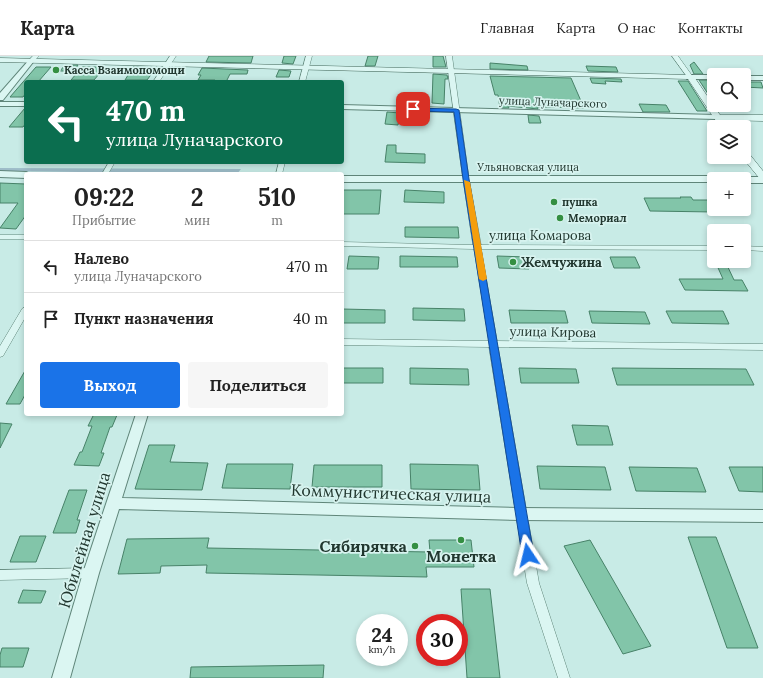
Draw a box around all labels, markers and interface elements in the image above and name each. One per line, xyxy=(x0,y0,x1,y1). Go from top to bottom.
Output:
text: Карта xyxy=(20,16,75,40)
text: Главная xyxy=(480,19,534,37)
text: Карта xyxy=(556,19,596,37)
text: О нас xyxy=(618,19,656,37)
text: Контакты xyxy=(678,19,743,37)
place label: Касса Взаимопомощи xyxy=(64,63,185,77)
marker: Касса Взаимопомощи xyxy=(51,65,61,75)
map controls xyxy=(707,68,751,268)
button: search xyxy=(707,68,751,112)
pin xyxy=(396,92,430,126)
text: 470 m xyxy=(106,93,185,129)
street label: улица Луначарского xyxy=(499,93,607,111)
icon: left xyxy=(40,96,92,148)
icon: arrive xyxy=(402,98,424,120)
button: layers xyxy=(707,120,751,164)
text: улица Луначарского xyxy=(106,128,283,151)
street label: Ульяновская улица xyxy=(476,160,579,174)
button: + xyxy=(707,172,751,216)
text: 09:22 xyxy=(74,182,134,213)
text: 2 xyxy=(191,182,203,213)
text: 510 xyxy=(258,182,296,213)
place label: пушка xyxy=(562,195,598,209)
marker: пушка xyxy=(549,197,559,207)
place label: Мемориал xyxy=(568,211,627,225)
text: Прибытие xyxy=(72,212,136,229)
text: мин xyxy=(184,212,210,229)
text: m xyxy=(271,212,283,229)
marker: Мемориал xyxy=(555,213,565,223)
button: − xyxy=(707,224,751,268)
street label: улица Комарова xyxy=(489,227,591,244)
text: Налево xyxy=(74,249,129,268)
place label: Жемчужина xyxy=(521,254,602,271)
icon: left xyxy=(40,256,62,278)
text: 470 m xyxy=(286,257,328,276)
marker: Жемчужина xyxy=(508,257,518,267)
text: улица Луначарского xyxy=(74,268,202,285)
icon: arrive xyxy=(40,308,62,330)
text: Пункт назначения xyxy=(74,309,214,328)
text: 40 m xyxy=(293,309,328,328)
street label: улица Кирова xyxy=(510,323,597,341)
button: Выход xyxy=(40,362,180,408)
button: Поделиться xyxy=(188,362,328,408)
street label: Юбилейная улица xyxy=(54,470,114,610)
street label: Коммунистическая улица xyxy=(291,480,491,506)
position arrow xyxy=(507,534,549,576)
marker: Монетка xyxy=(456,535,466,545)
place label: Сибирячка xyxy=(319,536,408,556)
marker: Сибирячка xyxy=(410,541,420,551)
place label: Монетка xyxy=(426,546,497,566)
speed limit sign: 30 xyxy=(416,614,468,666)
text: 24 xyxy=(371,622,393,647)
text: km/h xyxy=(368,643,396,656)

